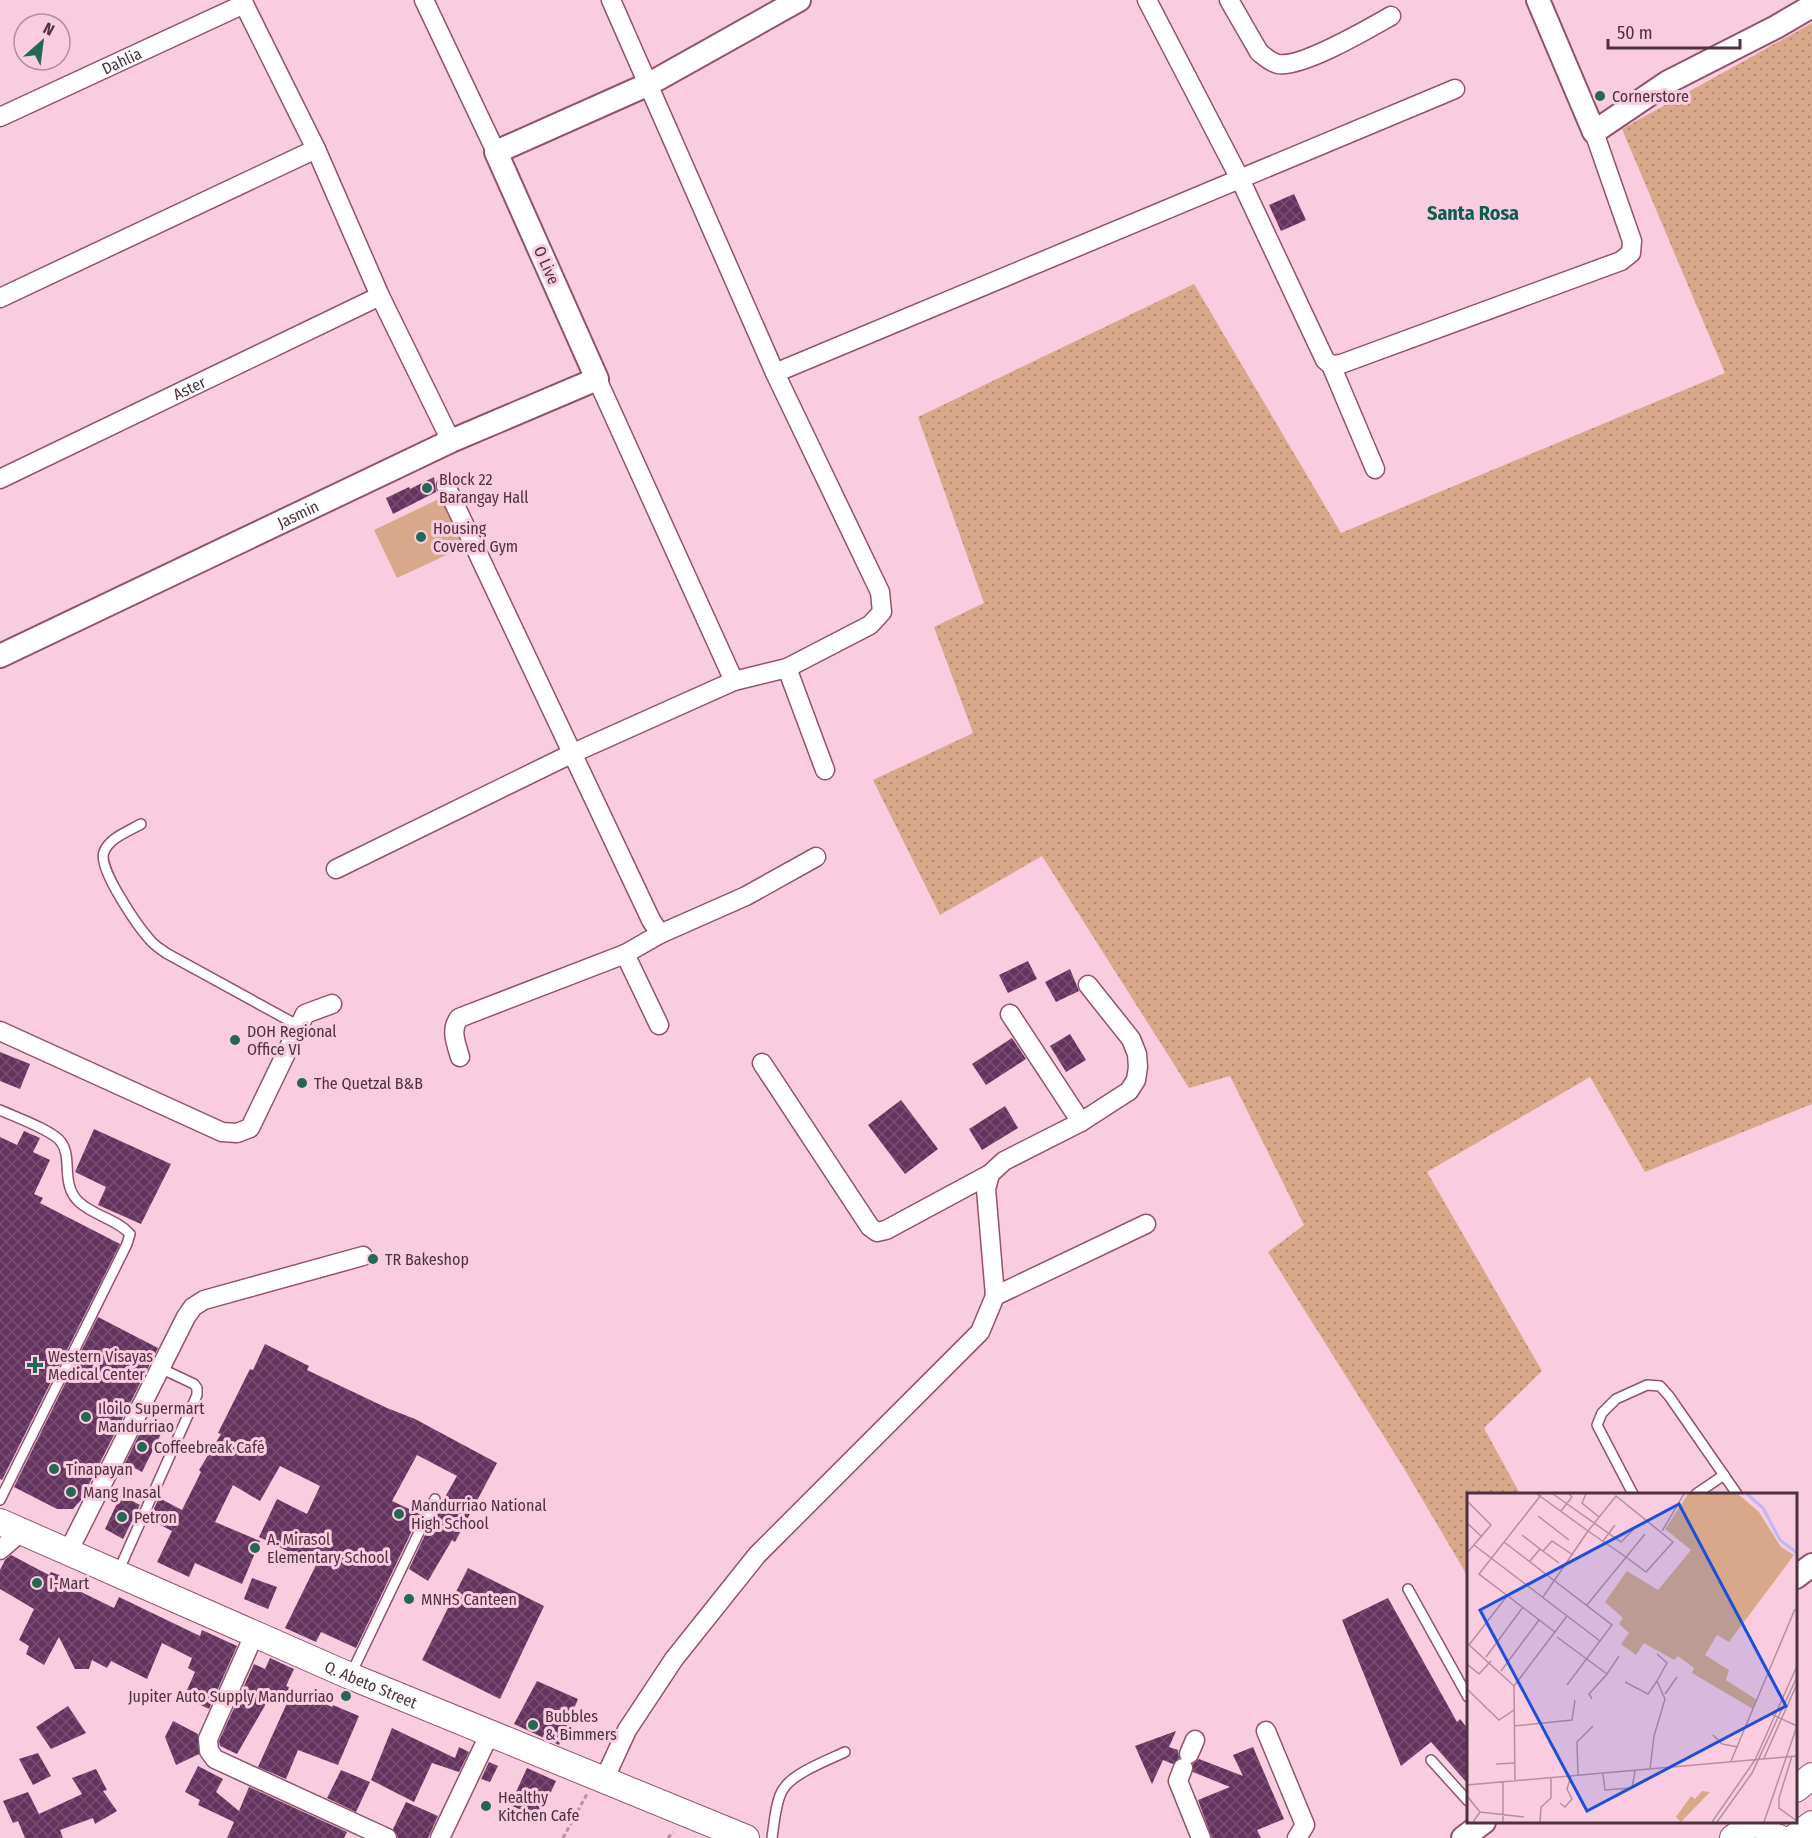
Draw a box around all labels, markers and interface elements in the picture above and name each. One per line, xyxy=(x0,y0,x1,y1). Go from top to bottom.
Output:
north arrow xyxy=(12,12,72,72)
scale bar xyxy=(1608,12,1740,50)
text: N xyxy=(40,19,58,40)
text: 50 m xyxy=(1617,22,1653,44)
street label: Dahlia xyxy=(99,44,145,78)
place label: Cornerstore xyxy=(1612,87,1689,106)
marker: Cornerstore xyxy=(1593,89,1607,103)
district label: Santa Rosa xyxy=(1427,201,1519,225)
street label: O Live xyxy=(530,243,563,287)
street label: Aster xyxy=(170,372,209,404)
place label: Block 22 Barangay Hall xyxy=(439,470,529,507)
marker: Block 22 Barangay Hall xyxy=(420,481,434,495)
street label: Jasmin xyxy=(274,496,322,532)
place label: Housing Covered Gym xyxy=(433,519,518,556)
marker: Housing Covered Gym xyxy=(414,530,428,544)
place label: DOH Regional Office VI xyxy=(247,1022,337,1059)
marker: DOH Regional Office VI xyxy=(228,1033,242,1047)
place label: The Quetzal B&B xyxy=(314,1074,423,1093)
marker: The Quetzal B&B xyxy=(295,1076,309,1090)
place label: TR Bakeshop xyxy=(385,1250,469,1269)
marker: TR Bakeshop xyxy=(366,1252,380,1266)
place label: Western Visayas Medical Center xyxy=(48,1347,153,1384)
marker: Western Visayas Medical Center xyxy=(26,1356,44,1374)
place label: Iloilo Supermart Mandurriao xyxy=(98,1399,205,1436)
marker: Iloilo Supermart Mandurriao xyxy=(79,1410,93,1424)
place label: Coffeebreak Café xyxy=(154,1438,265,1457)
marker: Coffeebreak Café xyxy=(135,1440,149,1454)
place label: Tinapayan xyxy=(66,1460,133,1479)
marker: Tinapayan xyxy=(47,1462,61,1476)
place label: Mang Inasal xyxy=(83,1483,161,1502)
marker: Mang Inasal xyxy=(64,1485,78,1499)
inset map xyxy=(1467,1493,1797,1823)
place label: Mandurriao National High School xyxy=(411,1496,546,1533)
marker: Mandurriao National High School xyxy=(392,1507,406,1521)
place label: Petron xyxy=(134,1508,177,1527)
marker: Petron xyxy=(115,1510,129,1524)
place label: A. Mirasol Elementary School xyxy=(267,1530,389,1567)
marker: A. Mirasol Elementary School xyxy=(248,1541,262,1555)
place label: I-Mart xyxy=(49,1574,90,1593)
marker: I-Mart xyxy=(30,1576,44,1590)
place label: MNHS Canteen xyxy=(421,1590,517,1609)
marker: MNHS Canteen xyxy=(402,1592,416,1606)
street label: Q. Abeto Street xyxy=(322,1657,421,1713)
place label: Jupiter Auto Supply Mandurriao xyxy=(128,1687,334,1706)
marker: Jupiter Auto Supply Mandurriao xyxy=(339,1689,353,1703)
place label: Bubbles & Bimmers xyxy=(545,1707,617,1744)
marker: Bubbles & Bimmers xyxy=(526,1718,540,1732)
place label: Healthy Kitchen Cafe xyxy=(498,1788,579,1825)
marker: Healthy Kitchen Cafe xyxy=(479,1799,493,1813)

